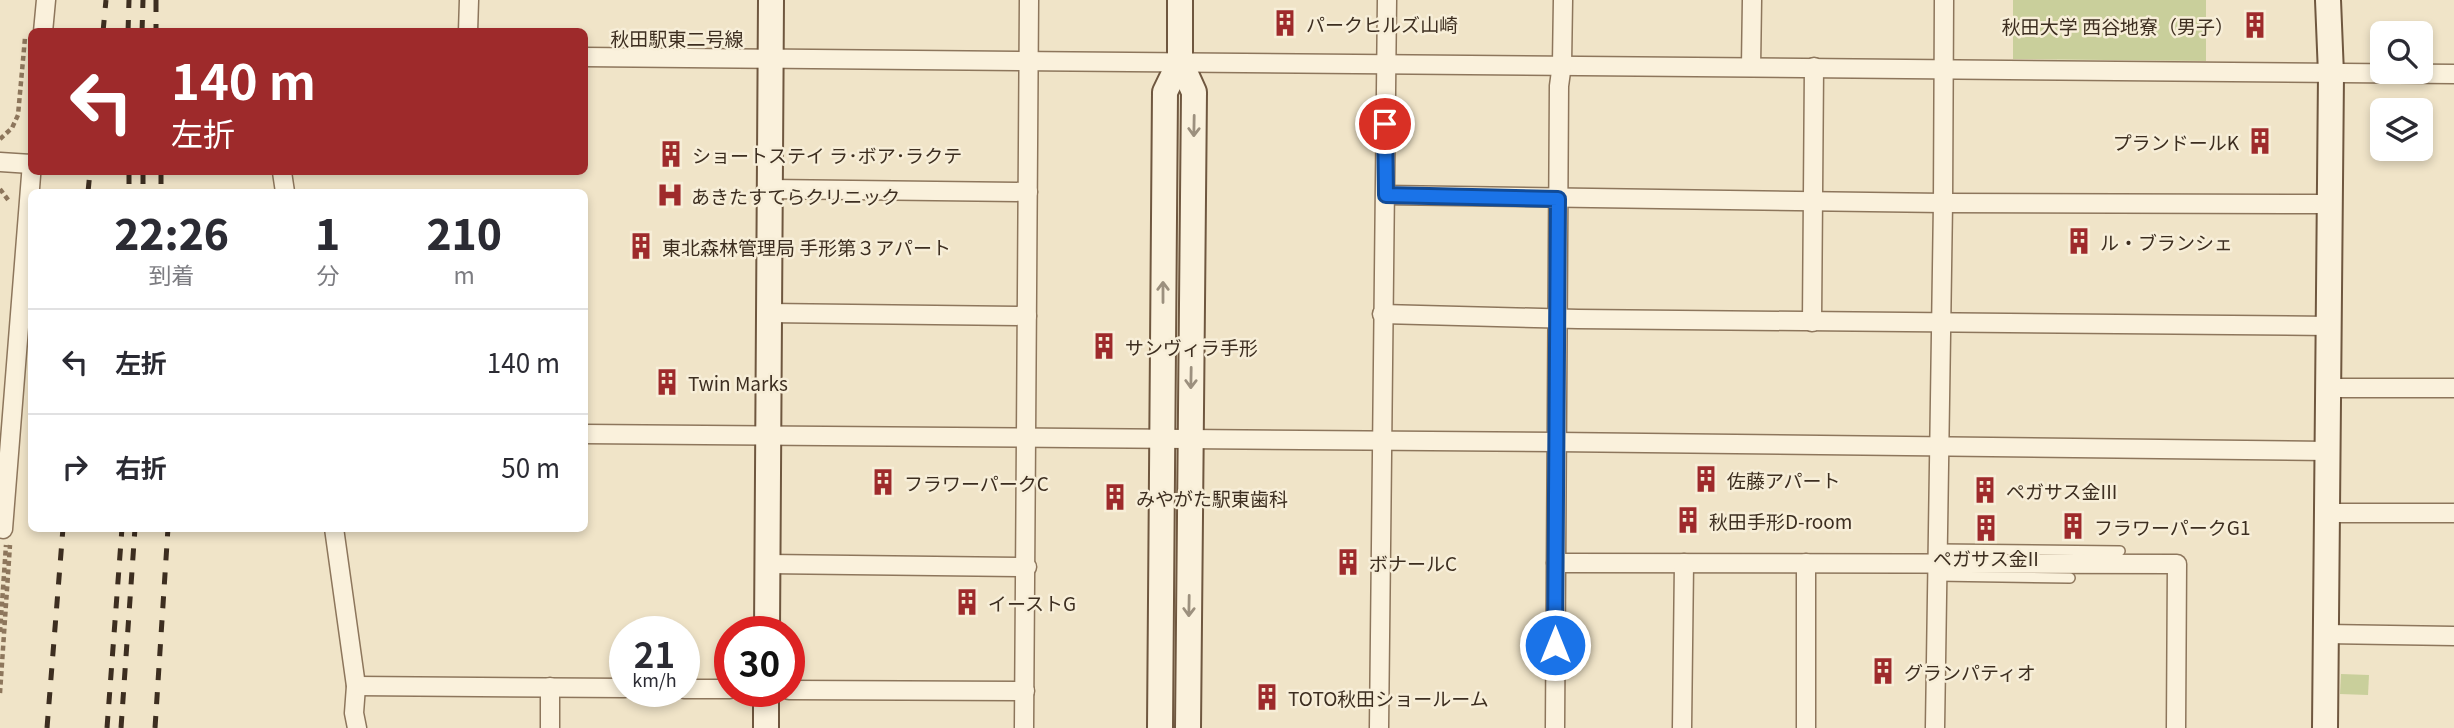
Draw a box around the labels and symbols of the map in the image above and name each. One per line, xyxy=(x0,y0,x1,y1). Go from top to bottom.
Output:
building icon: パークヒルズ山崎 xyxy=(1270,8,1300,38)
place label: パークヒルズ山崎 xyxy=(1306,10,1458,37)
building icon: 秋田大学 西谷地寮（男子） xyxy=(2240,10,2270,40)
place label: 秋田大学 西谷地寮（男子） xyxy=(2002,12,2234,39)
street label: 秋田駅東二号線 xyxy=(610,24,744,51)
pin xyxy=(1355,94,1415,154)
one-way arrow xyxy=(1187,114,1201,137)
building icon: プランドールK xyxy=(2245,126,2275,156)
place label: プランドールK xyxy=(2113,128,2240,155)
building icon: ショートステイ ラ･ボア･ラクテ xyxy=(656,139,686,169)
place label: ショートステイ ラ･ボア･ラクテ xyxy=(692,141,962,168)
hospital icon: あきたすてらクリニック xyxy=(655,180,685,210)
place label: あきたすてらクリニック xyxy=(691,182,900,209)
building icon: ル・ブランシェ xyxy=(2064,226,2094,256)
place label: ル・ブランシェ xyxy=(2100,228,2233,255)
building icon: 東北森林管理局 手形第３アパート xyxy=(626,231,656,261)
place label: 東北森林管理局 手形第３アパート xyxy=(662,233,951,260)
one-way arrow xyxy=(1156,281,1170,304)
building icon: サンヴィラ手形 xyxy=(1089,331,1119,361)
place label: サンヴィラ手形 xyxy=(1125,333,1258,360)
one-way arrow xyxy=(1185,366,1198,389)
building icon: Twin Marks xyxy=(652,367,682,397)
place label: Twin Marks xyxy=(688,369,788,396)
building icon: 佐藤アパート xyxy=(1691,464,1721,494)
place label: 佐藤アパート xyxy=(1727,466,1841,493)
building icon: フラワーパークC xyxy=(868,467,898,497)
place label: フラワーパークC xyxy=(904,469,1049,496)
building icon: ペガサス金III xyxy=(1970,475,2000,505)
place label: ペガサス金III xyxy=(2006,477,2117,504)
building icon: みやがた駅東歯科 xyxy=(1100,482,1130,512)
place label: みやがた駅東歯科 xyxy=(1136,484,1288,511)
building icon: 秋田手形D-room xyxy=(1673,505,1703,535)
place label: 秋田手形D-room xyxy=(1709,507,1852,534)
building icon: フラワーパークG1 xyxy=(2058,511,2088,541)
building icon: ペガサス金II xyxy=(1971,513,2001,543)
place label: フラワーパークG1 xyxy=(2094,513,2250,540)
place label: ペガサス金II xyxy=(1933,544,2039,571)
building icon: ボナールC xyxy=(1333,547,1363,577)
place label: ボナールC xyxy=(1369,549,1457,576)
building icon: イーストG xyxy=(952,587,982,617)
place label: イーストG xyxy=(988,589,1076,616)
one-way arrow xyxy=(1182,594,1196,617)
position arrow xyxy=(1518,608,1592,682)
speed limit sign: 30 xyxy=(714,616,805,707)
building icon: グランパティオ xyxy=(1868,656,1898,686)
place label: グランパティオ xyxy=(1904,658,2036,685)
building icon: TOTO秋田ショールーム xyxy=(1252,682,1282,712)
place label: TOTO秋田ショールーム xyxy=(1288,684,1489,711)

